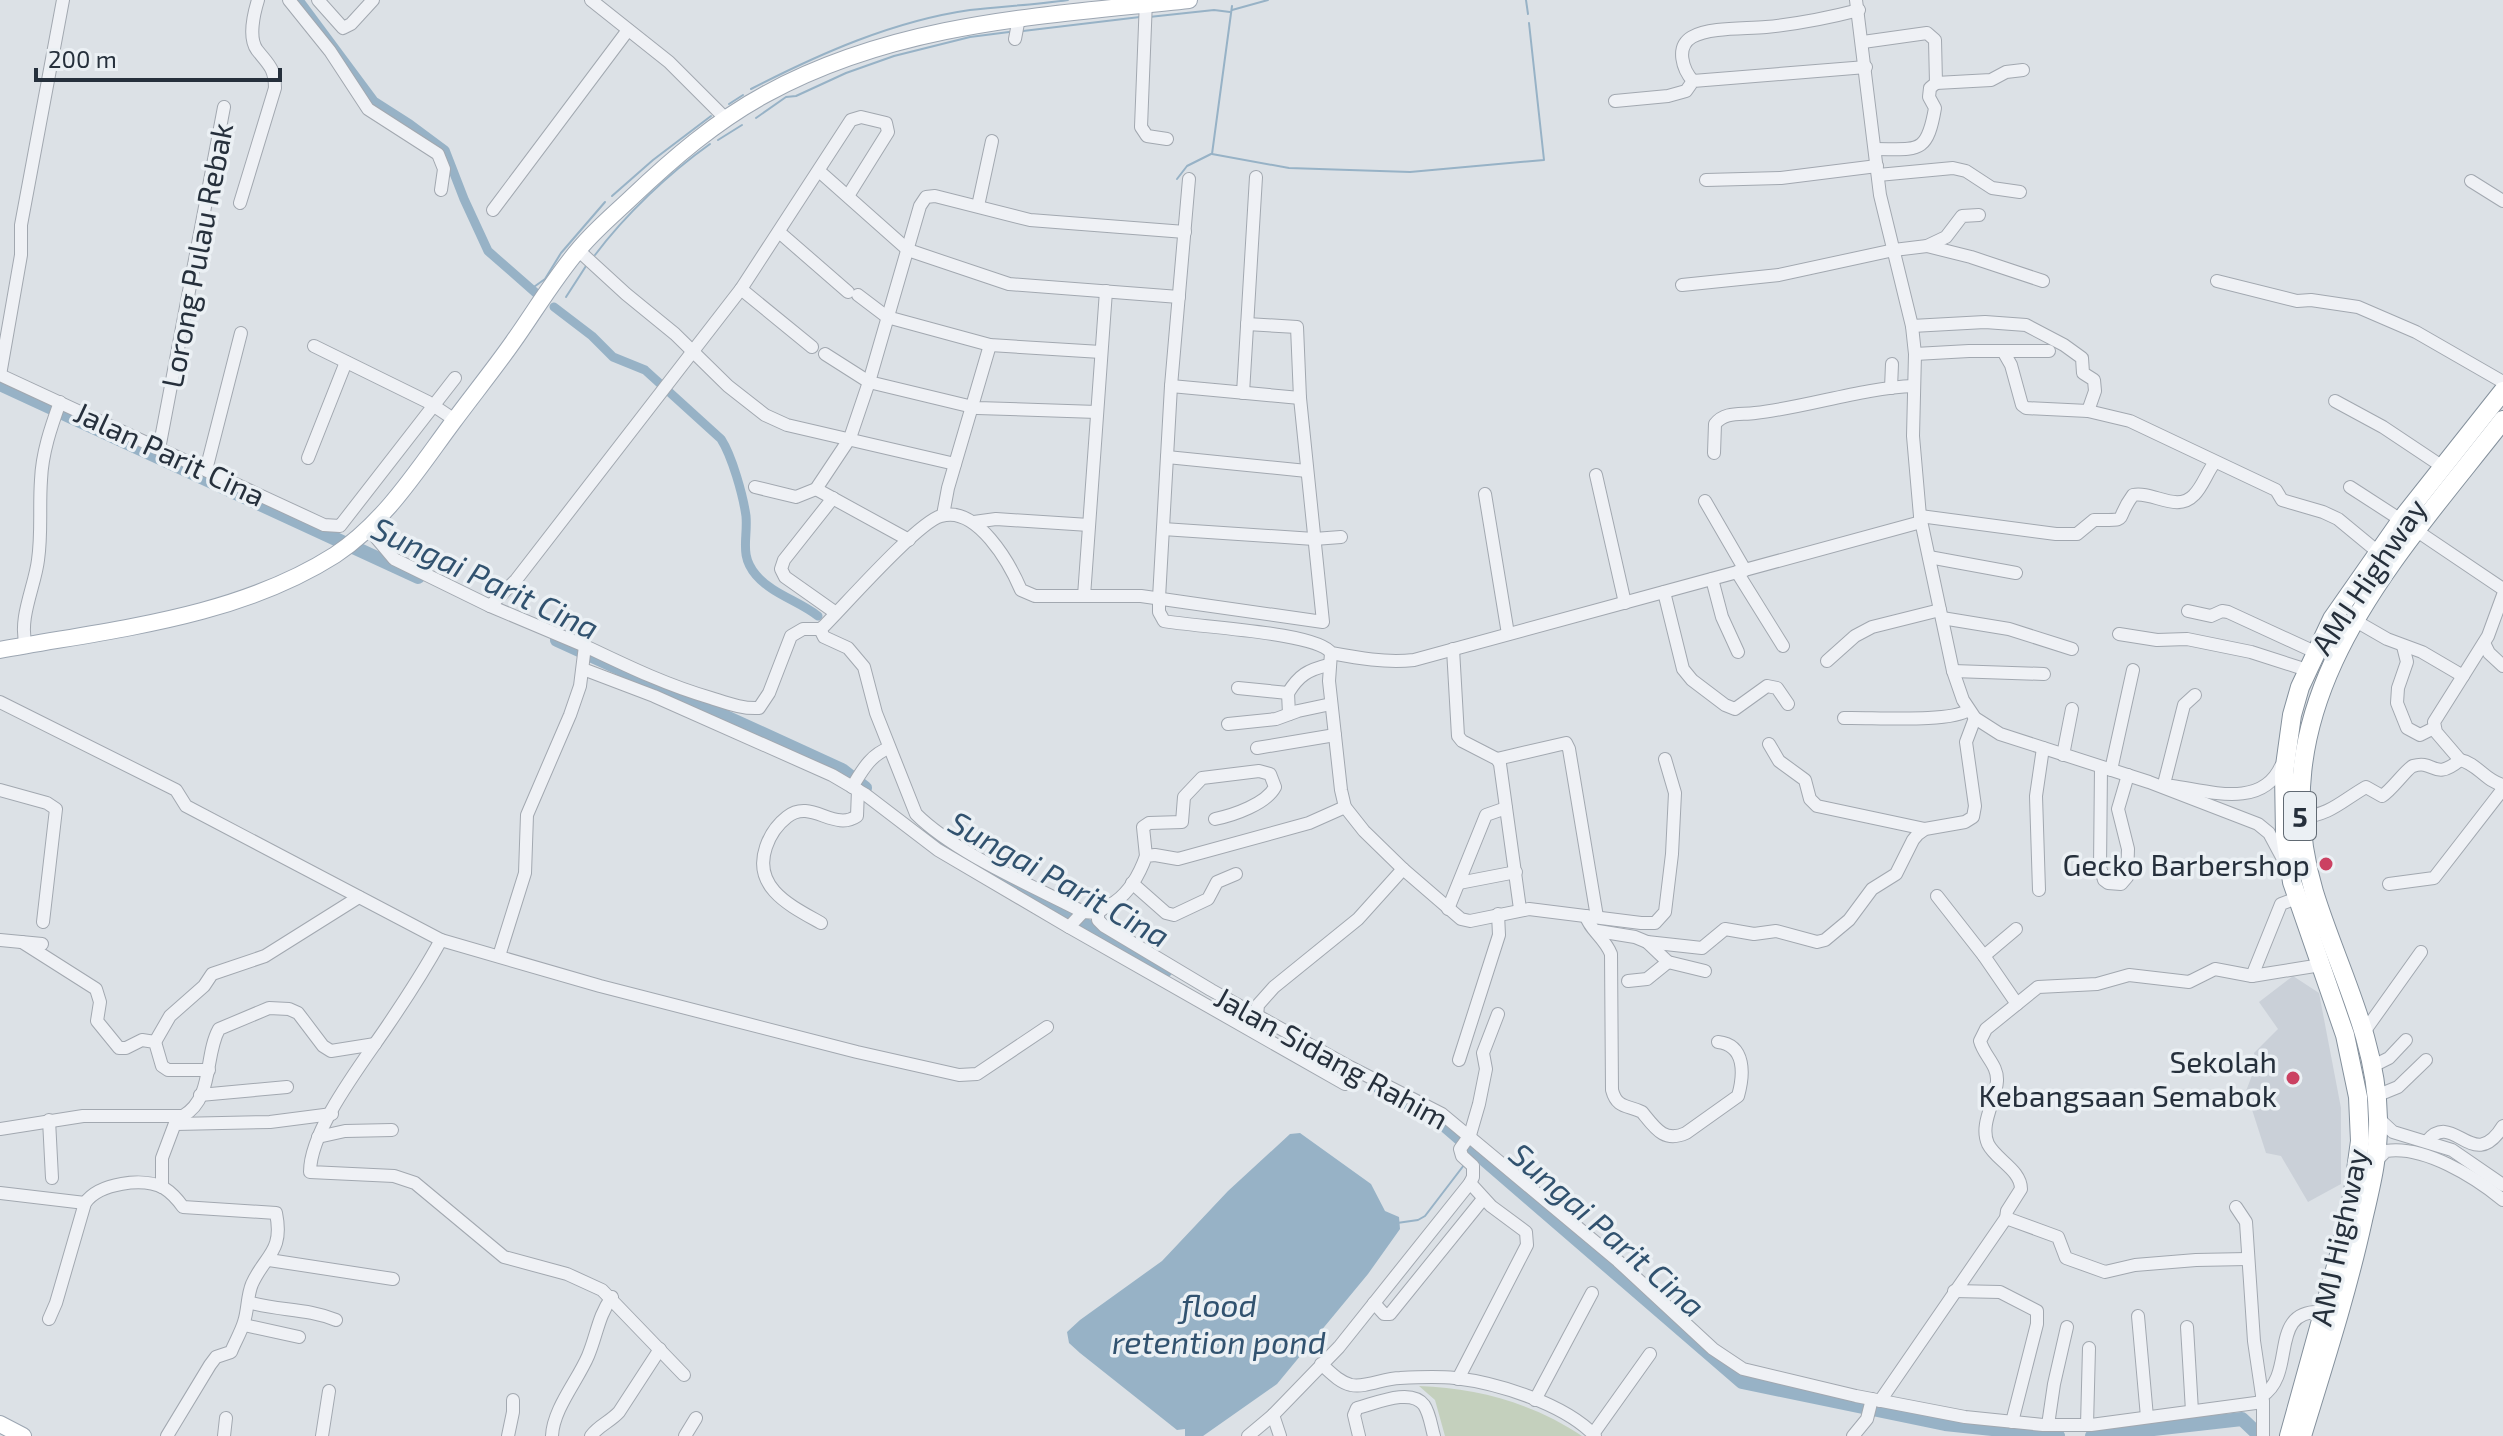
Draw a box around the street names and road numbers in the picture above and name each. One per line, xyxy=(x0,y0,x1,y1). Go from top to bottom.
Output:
street label: Lorong Pulau Rebak xyxy=(153,119,239,391)
street label: Jalan Parit Cina xyxy=(69,393,271,513)
street label: AMJ Highway xyxy=(2303,491,2433,661)
road number: 5 xyxy=(2284,792,2316,840)
street label: Jalan Sidang Rahim xyxy=(1209,978,1455,1136)
street label: AMJ Highway xyxy=(2302,1145,2374,1329)

